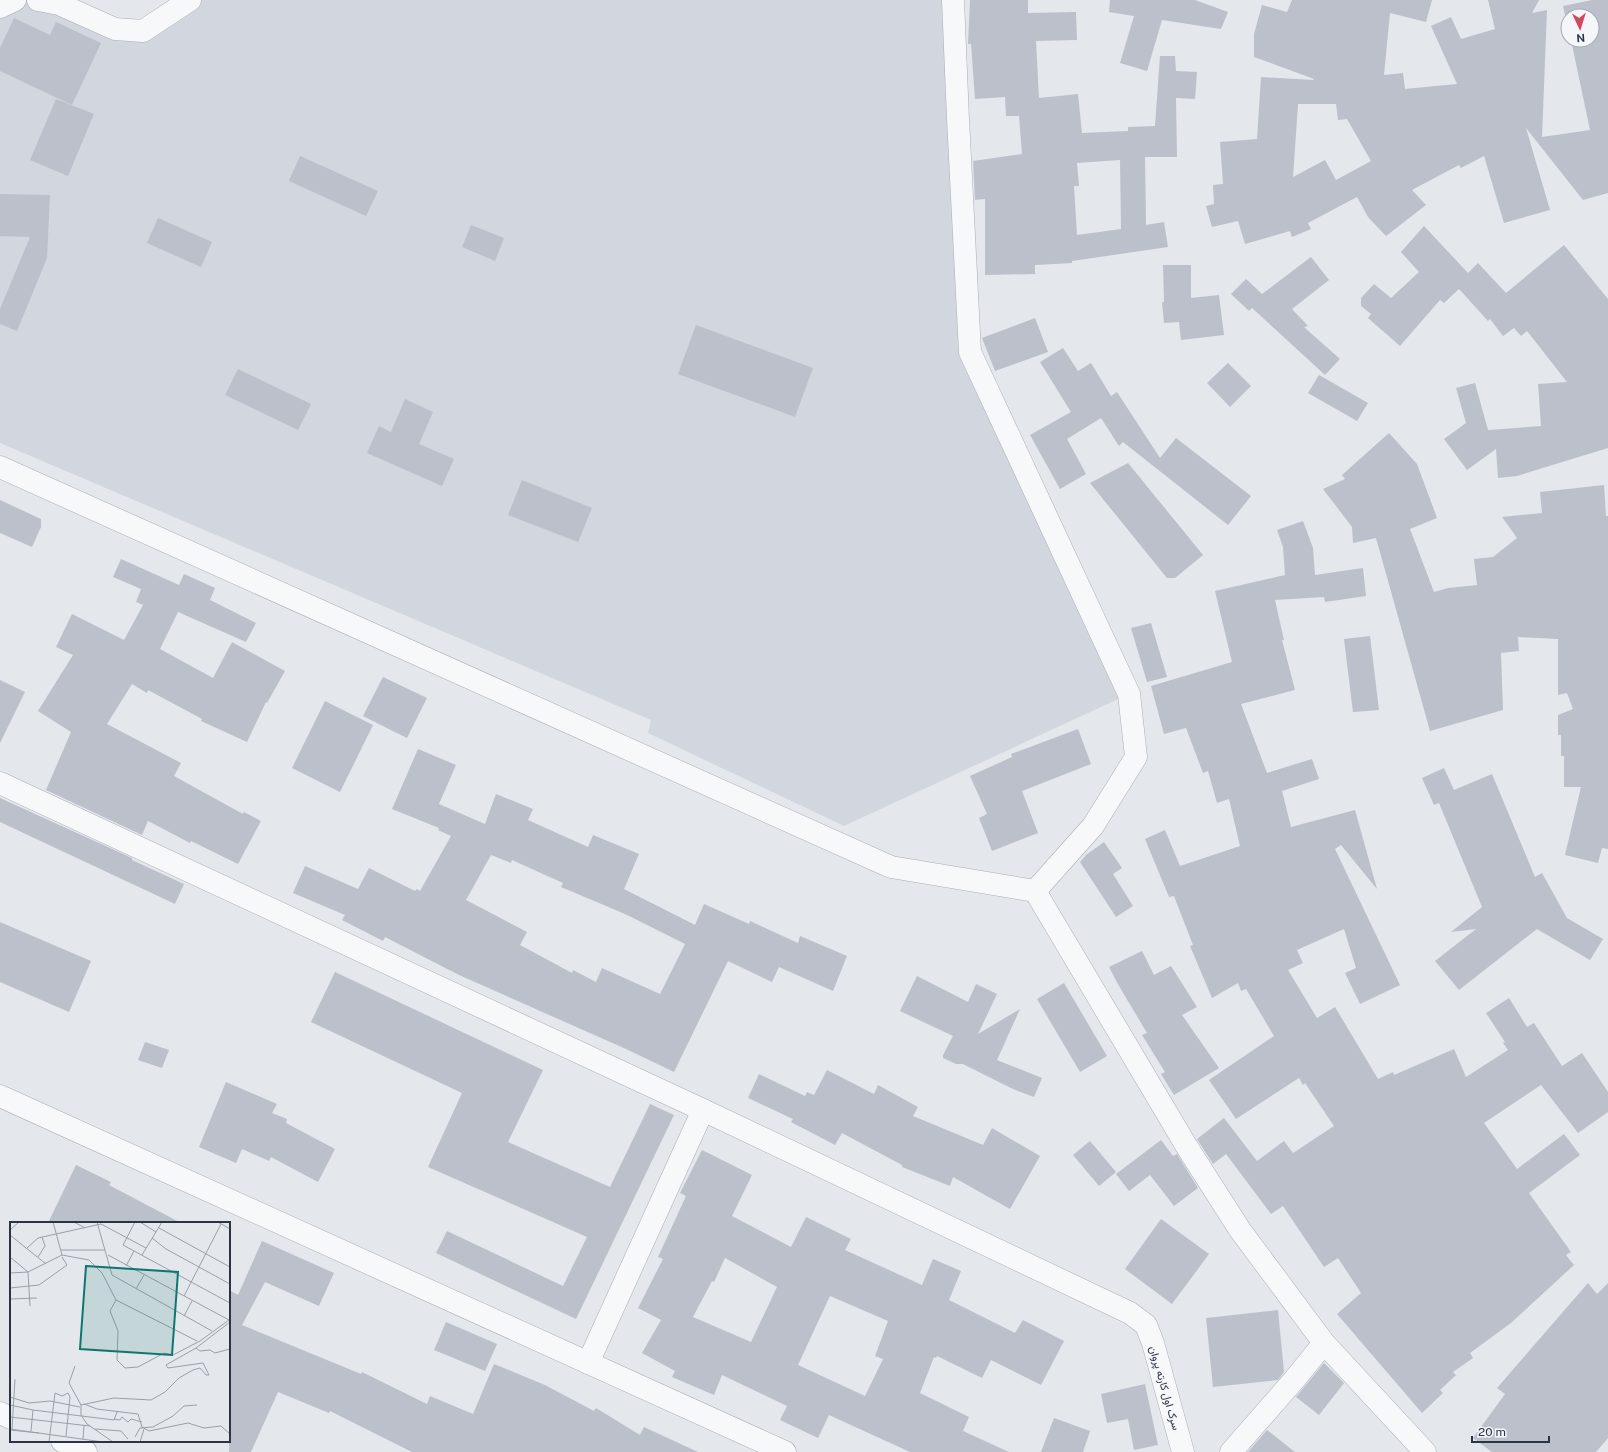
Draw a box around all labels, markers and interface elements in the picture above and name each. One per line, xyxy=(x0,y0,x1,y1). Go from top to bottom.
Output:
north arrow xyxy=(1560,8,1600,48)
text: N xyxy=(1576,32,1585,44)
inset map xyxy=(10,1222,230,1442)
street label: سرک اول کارته پروان xyxy=(1145,1345,1183,1432)
scale bar xyxy=(1472,1418,1549,1444)
text: 20 m xyxy=(1478,1425,1506,1439)

